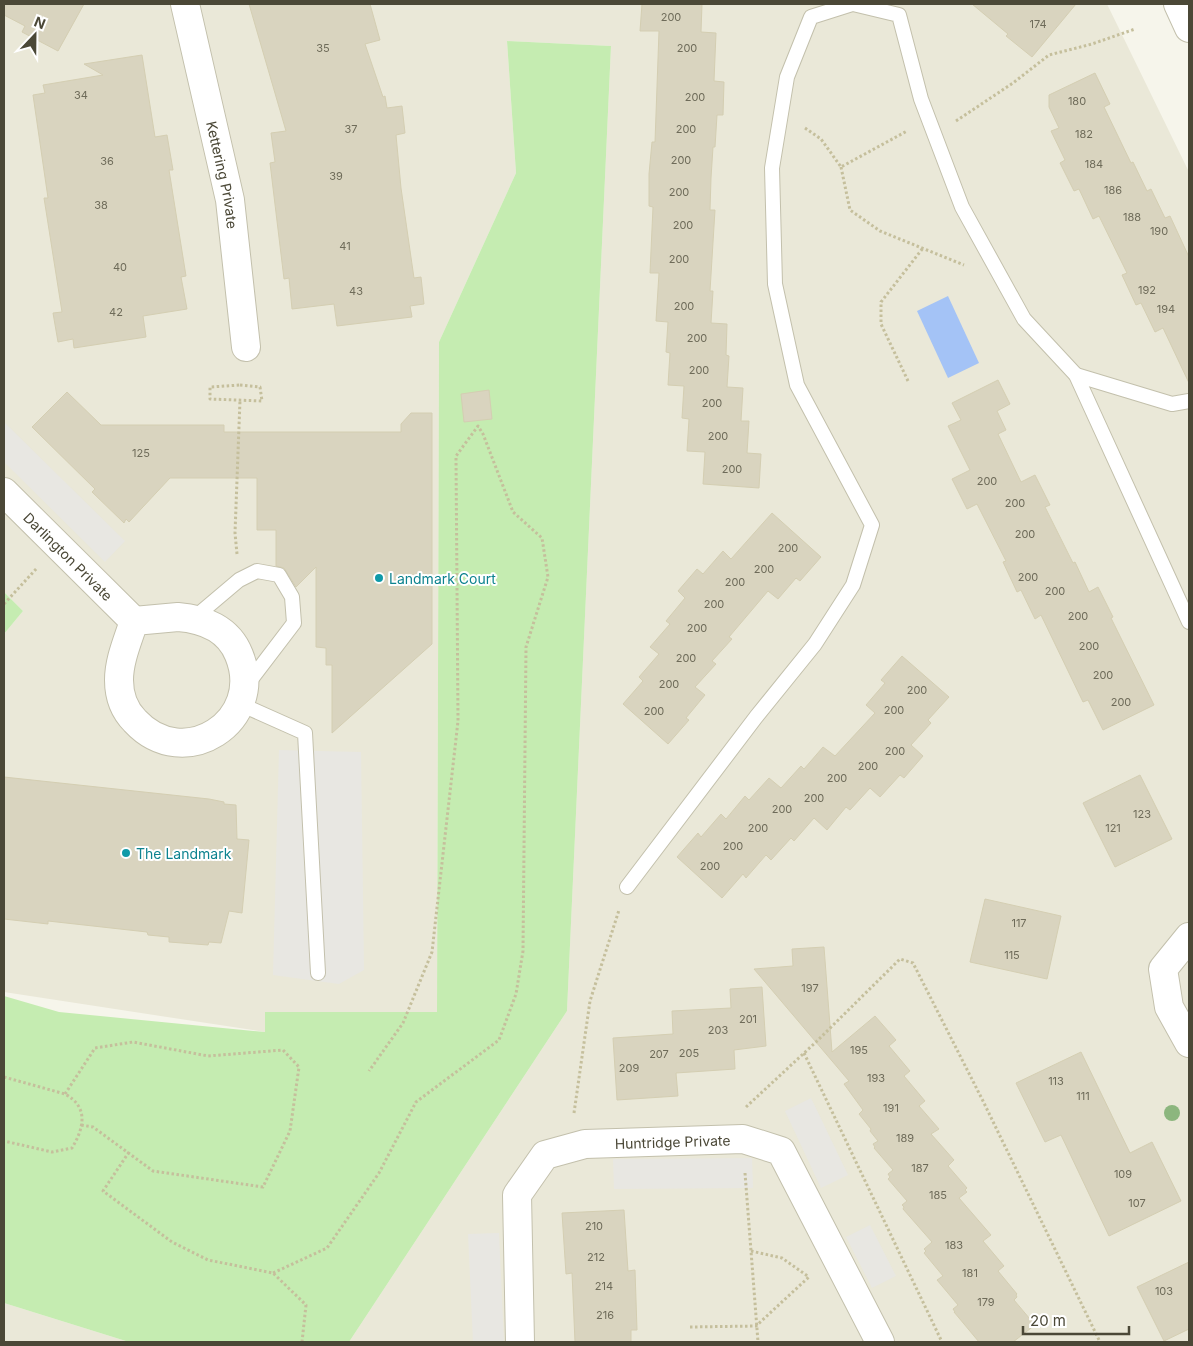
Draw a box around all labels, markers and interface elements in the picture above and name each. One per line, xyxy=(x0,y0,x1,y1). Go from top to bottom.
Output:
north arrow xyxy=(10,10,60,60)
house number: 200 xyxy=(661,10,681,24)
text: N xyxy=(32,13,48,32)
house number: 174 xyxy=(1029,17,1047,31)
house number: 35 xyxy=(316,41,330,55)
house number: 200 xyxy=(677,41,697,55)
house number: 34 xyxy=(74,88,88,102)
house number: 200 xyxy=(685,90,705,104)
house number: 180 xyxy=(1068,94,1086,108)
street label: Kettering Private xyxy=(204,119,242,230)
house number: 37 xyxy=(344,122,358,136)
house number: 200 xyxy=(676,122,696,136)
house number: 182 xyxy=(1075,127,1093,141)
house number: 200 xyxy=(671,153,691,167)
house number: 36 xyxy=(100,154,114,168)
house number: 184 xyxy=(1085,157,1103,171)
house number: 39 xyxy=(329,169,343,183)
house number: 186 xyxy=(1104,183,1122,197)
house number: 200 xyxy=(669,185,689,199)
house number: 38 xyxy=(94,198,108,212)
house number: 188 xyxy=(1123,210,1141,224)
house number: 200 xyxy=(673,218,693,232)
house number: 190 xyxy=(1150,224,1168,238)
house number: 41 xyxy=(339,239,351,253)
house number: 200 xyxy=(669,252,689,266)
house number: 40 xyxy=(113,260,127,274)
house number: 192 xyxy=(1138,283,1156,297)
house number: 43 xyxy=(349,284,363,298)
house number: 200 xyxy=(674,299,694,313)
house number: 194 xyxy=(1157,302,1175,316)
house number: 42 xyxy=(109,305,123,319)
house number: 200 xyxy=(687,331,707,345)
house number: 200 xyxy=(689,363,709,377)
house number: 200 xyxy=(702,396,722,410)
house number: 200 xyxy=(708,429,728,443)
house number: 125 xyxy=(132,446,150,460)
house number: 200 xyxy=(722,462,742,476)
house number: 200 xyxy=(977,474,997,488)
house number: 200 xyxy=(1005,496,1025,510)
street label: Darlington Private xyxy=(21,508,117,604)
house number: 200 xyxy=(1015,527,1035,541)
house number: 200 xyxy=(778,541,798,555)
house number: 200 xyxy=(754,562,774,576)
place label: Landmark Court xyxy=(389,570,496,587)
house number: 200 xyxy=(1018,570,1038,584)
marker: Landmark Court xyxy=(373,572,385,584)
house number: 200 xyxy=(725,575,745,589)
house number: 200 xyxy=(1045,584,1065,598)
house number: 200 xyxy=(704,597,724,611)
house number: 200 xyxy=(1068,609,1088,623)
house number: 200 xyxy=(687,621,707,635)
house number: 200 xyxy=(1079,639,1099,653)
house number: 200 xyxy=(676,651,696,665)
house number: 200 xyxy=(1093,668,1113,682)
house number: 200 xyxy=(659,677,679,691)
house number: 200 xyxy=(907,683,927,697)
house number: 200 xyxy=(1111,695,1131,709)
house number: 200 xyxy=(884,703,904,717)
house number: 200 xyxy=(644,704,664,718)
house number: 200 xyxy=(885,744,905,758)
house number: 200 xyxy=(858,759,878,773)
house number: 200 xyxy=(827,771,847,785)
house number: 200 xyxy=(804,791,824,805)
house number: 200 xyxy=(772,802,792,816)
house number: 123 xyxy=(1133,807,1151,821)
house number: 200 xyxy=(748,821,768,835)
house number: 121 xyxy=(1105,821,1121,835)
house number: 200 xyxy=(723,839,743,853)
place label: The Landmark xyxy=(136,845,232,862)
marker: The Landmark xyxy=(120,847,132,859)
house number: 200 xyxy=(700,859,720,873)
house number: 117 xyxy=(1011,916,1027,930)
house number: 115 xyxy=(1004,948,1020,962)
house number: 197 xyxy=(801,981,819,995)
house number: 201 xyxy=(739,1012,757,1026)
house number: 203 xyxy=(708,1023,728,1037)
house number: 195 xyxy=(850,1043,868,1057)
house number: 205 xyxy=(679,1046,699,1060)
house number: 207 xyxy=(649,1047,669,1061)
house number: 209 xyxy=(619,1061,639,1075)
house number: 193 xyxy=(867,1071,885,1085)
house number: 113 xyxy=(1048,1074,1064,1088)
house number: 111 xyxy=(1076,1089,1090,1103)
house number: 191 xyxy=(883,1101,899,1115)
street label: Huntridge Private xyxy=(614,1131,731,1152)
house number: 189 xyxy=(896,1131,914,1145)
house number: 187 xyxy=(911,1161,929,1175)
house number: 109 xyxy=(1114,1167,1132,1181)
house number: 185 xyxy=(929,1188,947,1202)
house number: 107 xyxy=(1128,1196,1146,1210)
house number: 210 xyxy=(585,1219,603,1233)
house number: 183 xyxy=(945,1238,963,1252)
house number: 212 xyxy=(587,1250,605,1264)
house number: 181 xyxy=(962,1266,978,1280)
house number: 214 xyxy=(595,1279,613,1293)
house number: 103 xyxy=(1155,1284,1173,1298)
house number: 179 xyxy=(977,1295,995,1309)
scale bar xyxy=(1023,1304,1129,1336)
house number: 216 xyxy=(596,1308,614,1322)
text: 20 m xyxy=(1030,1311,1066,1330)

